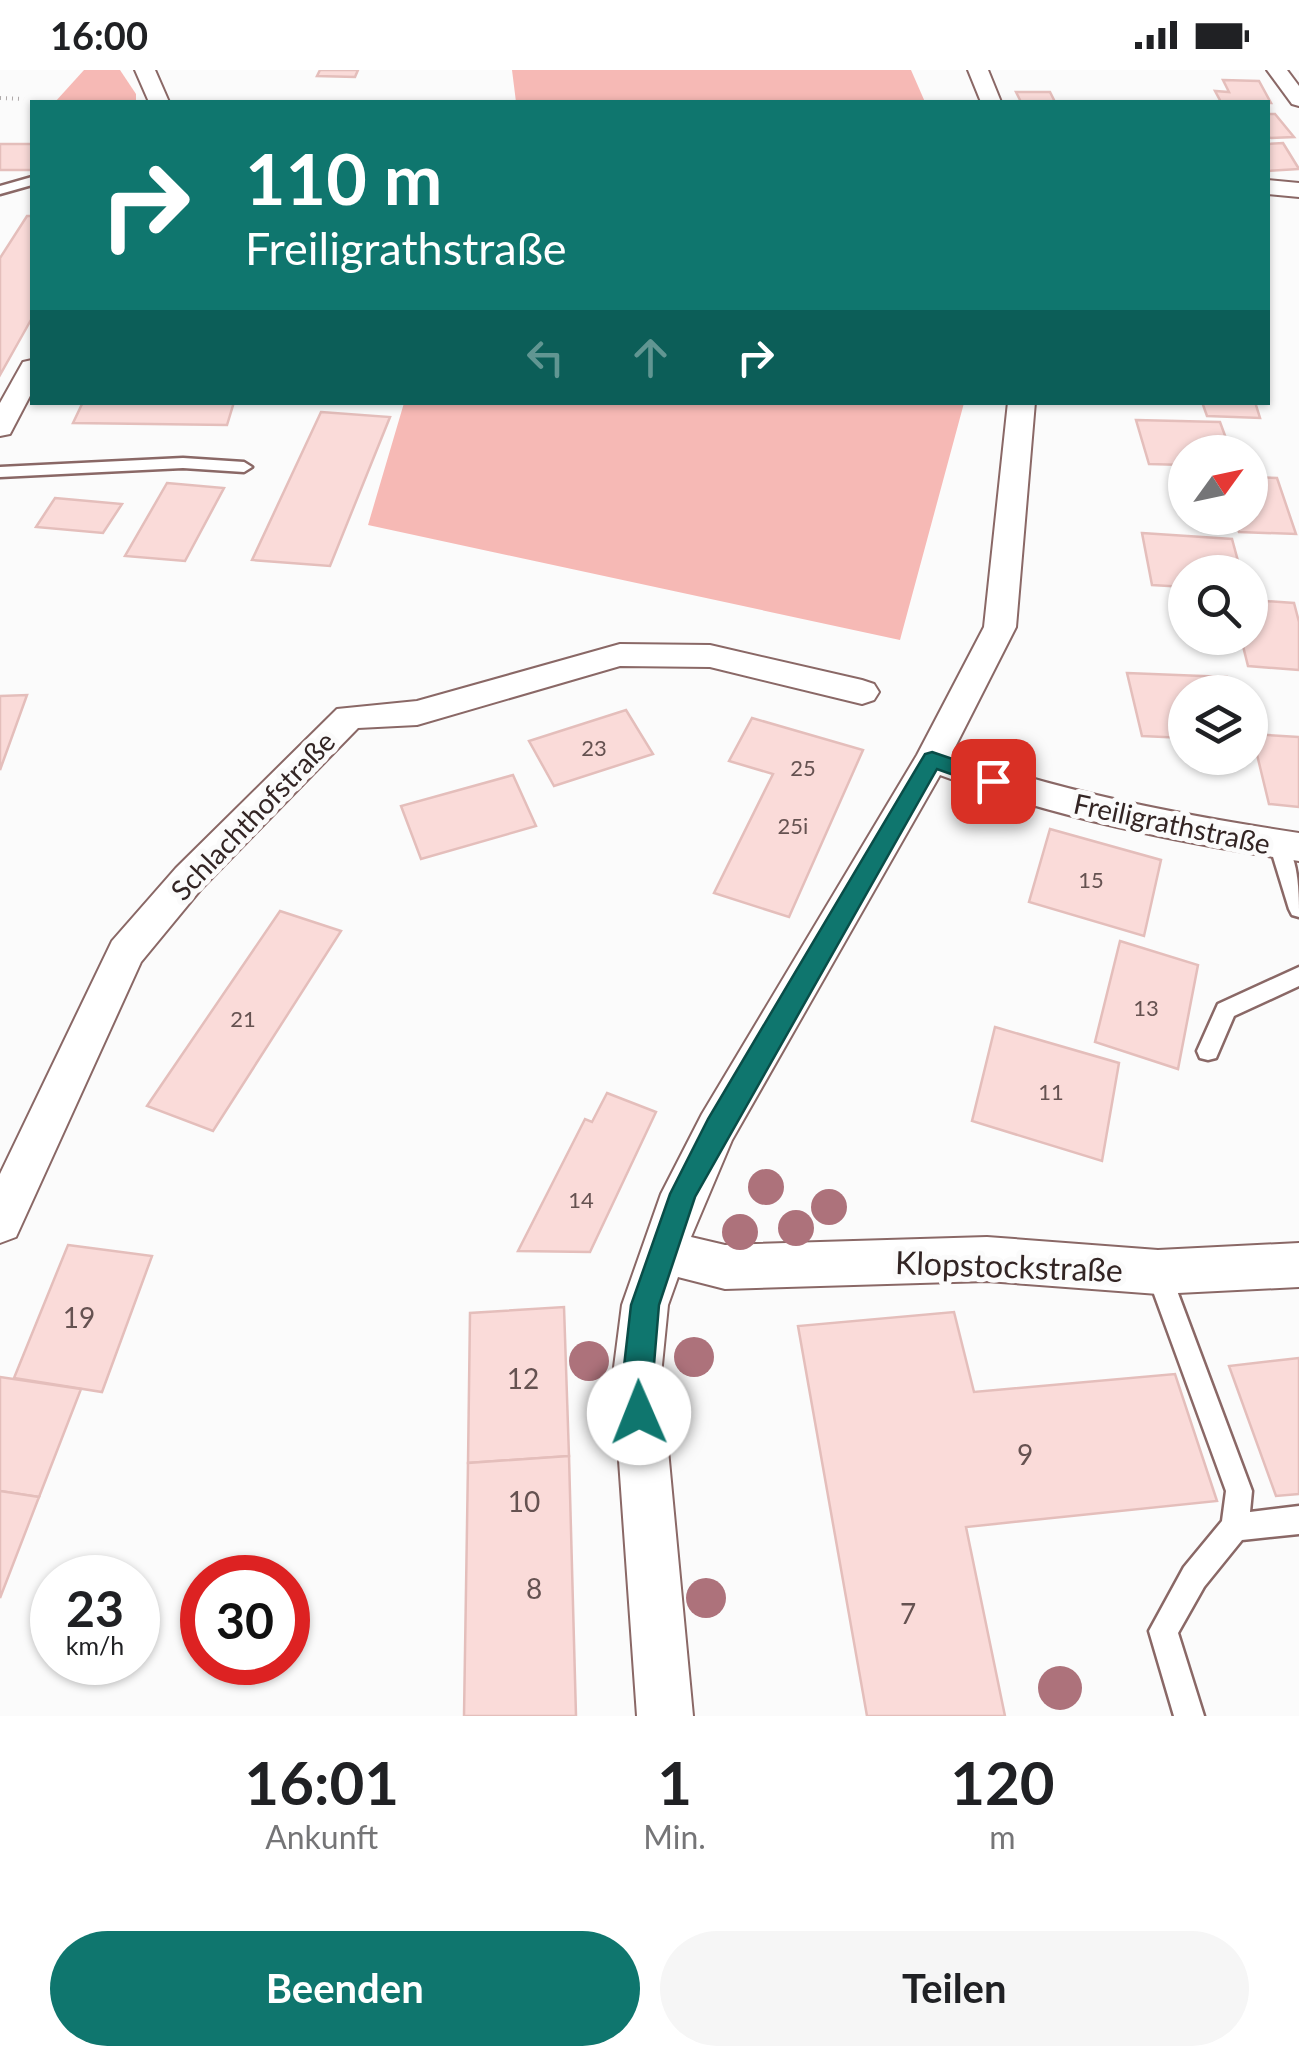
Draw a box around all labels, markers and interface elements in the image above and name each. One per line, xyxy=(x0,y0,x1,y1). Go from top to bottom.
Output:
text: 16:00 xyxy=(50,12,148,58)
text: 110 m xyxy=(245,136,442,220)
icon: right xyxy=(80,140,210,270)
text: Freiligrathstraße xyxy=(245,221,567,275)
icon: left xyxy=(518,330,573,385)
icon: ahead xyxy=(623,330,678,385)
icon: right xyxy=(728,330,783,385)
north arrow xyxy=(1168,435,1268,535)
map controls xyxy=(1168,435,1268,775)
button: search xyxy=(1168,555,1268,655)
button: layers xyxy=(1168,675,1268,775)
street label: Schlachthofstraße xyxy=(163,724,341,907)
house number: 23 xyxy=(581,734,607,761)
pin xyxy=(951,739,1036,824)
house number: 25 xyxy=(790,754,816,781)
icon: arrive xyxy=(966,754,1021,809)
street label: Freiligrathstraße xyxy=(1071,786,1274,860)
house number: 25i xyxy=(778,812,808,839)
house number: 15 xyxy=(1078,866,1104,893)
house number: 13 xyxy=(1133,994,1159,1021)
house number: 21 xyxy=(230,1005,256,1032)
house number: 11 xyxy=(1038,1078,1064,1105)
house number: 14 xyxy=(568,1186,594,1213)
street label: Klopstockstraße xyxy=(895,1242,1124,1289)
house number: 19 xyxy=(63,1300,95,1334)
house number: 12 xyxy=(507,1361,539,1395)
position arrow xyxy=(587,1361,691,1465)
house number: 9 xyxy=(1017,1437,1033,1471)
house number: 10 xyxy=(508,1484,540,1518)
speed limit sign: 30 xyxy=(180,1555,310,1685)
house number: 8 xyxy=(526,1571,542,1605)
text: 23 xyxy=(66,1578,124,1638)
house number: 7 xyxy=(900,1596,916,1630)
text: km/h xyxy=(66,1630,124,1660)
text: 16:01 xyxy=(244,1746,399,1818)
text: 1 xyxy=(657,1746,692,1818)
text: 120 xyxy=(950,1746,1055,1818)
text: Ankunft xyxy=(265,1817,378,1856)
text: Min. xyxy=(643,1817,706,1856)
text: m xyxy=(989,1817,1016,1856)
button: Beenden xyxy=(50,1931,640,2046)
button: Teilen xyxy=(660,1931,1249,2046)

